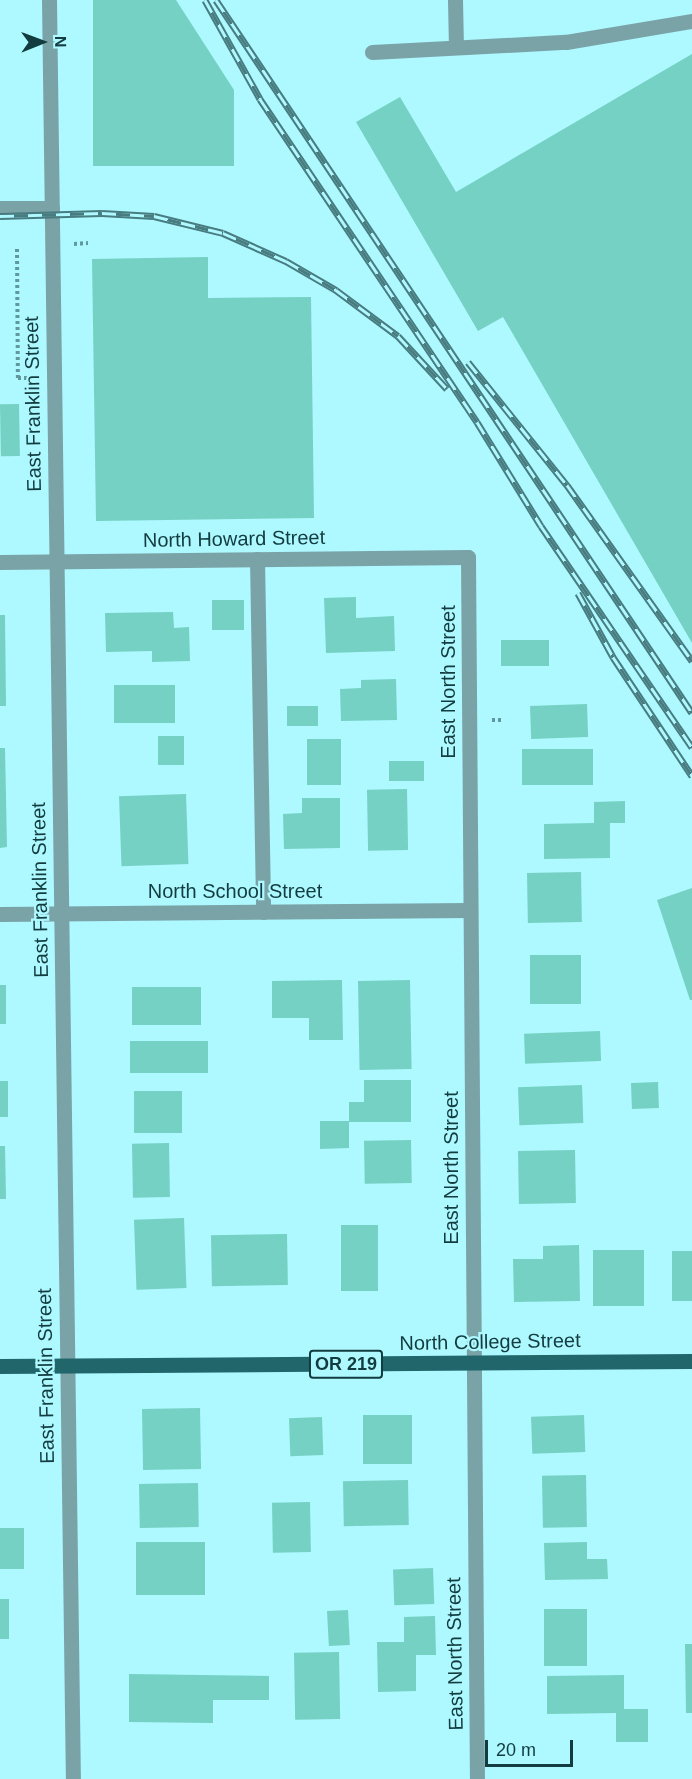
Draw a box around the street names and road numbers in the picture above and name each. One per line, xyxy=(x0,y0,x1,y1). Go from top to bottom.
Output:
street label: East Franklin Street xyxy=(19,316,47,492)
street label: North Howard Street xyxy=(143,525,325,553)
street label: East North Street xyxy=(436,605,460,759)
street label: East Franklin Street xyxy=(26,802,54,978)
street label: North School Street xyxy=(148,879,322,903)
street label: East North Street xyxy=(439,1091,463,1245)
street label: East Franklin Street xyxy=(32,1288,60,1464)
street label: North College Street xyxy=(399,1328,581,1356)
road number: OR 219 xyxy=(308,1349,384,1379)
street label: East North Street xyxy=(442,1577,468,1731)

